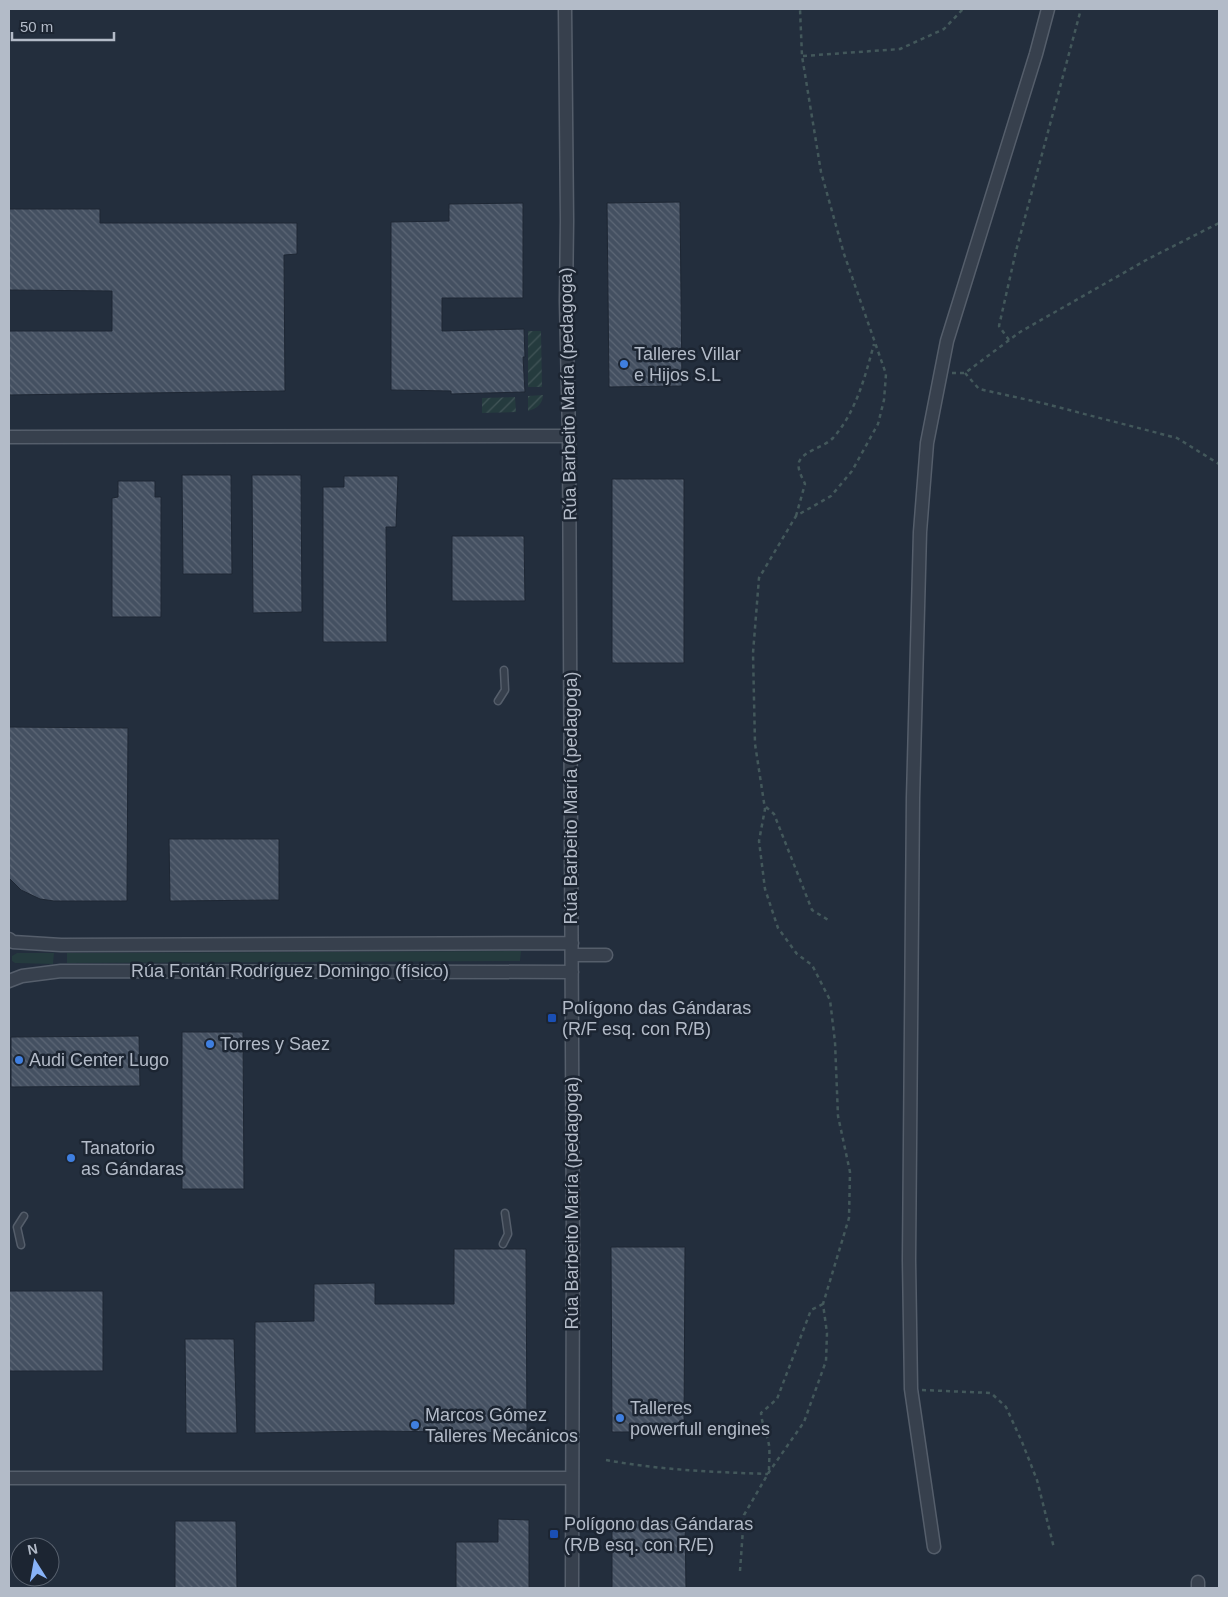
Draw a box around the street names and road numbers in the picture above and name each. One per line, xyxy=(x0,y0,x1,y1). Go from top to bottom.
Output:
street label: Rúa Barbeito María (pedagoga) xyxy=(556,267,580,521)
street label: Rúa Barbeito María (pedagoga) xyxy=(561,671,581,925)
street label: Rúa Fontán Rodríguez Domingo (físico) xyxy=(131,961,449,981)
street label: Rúa Barbeito María (pedagoga) xyxy=(562,1076,582,1330)

